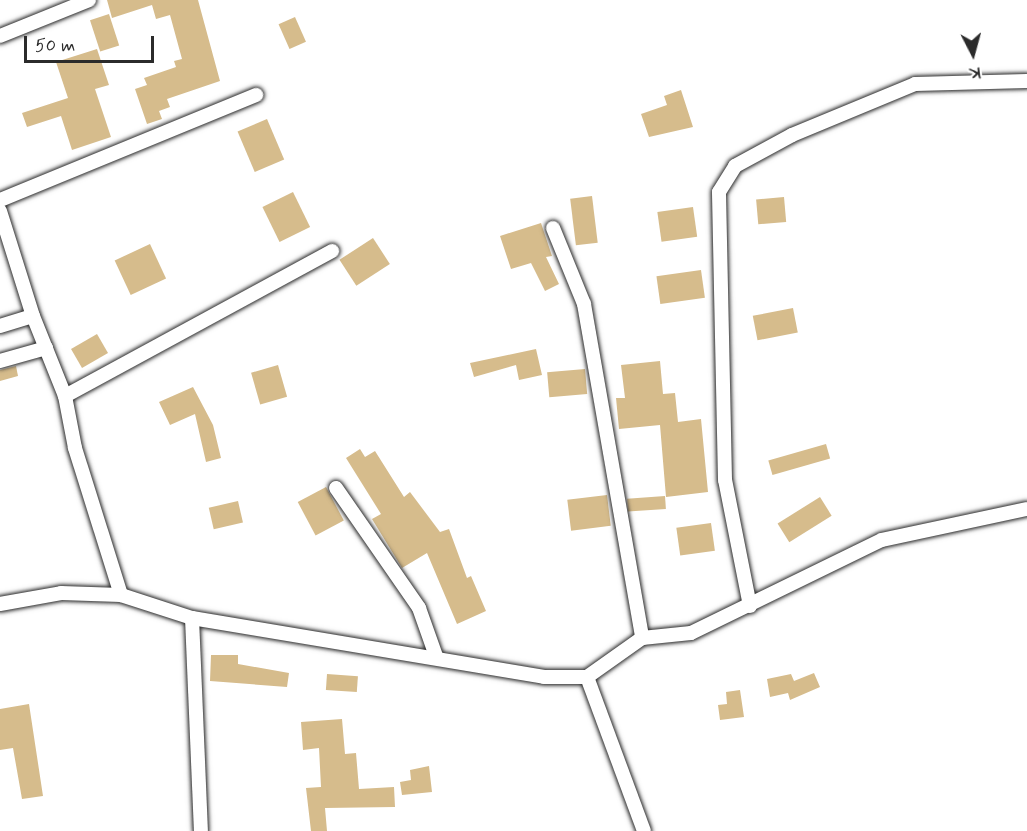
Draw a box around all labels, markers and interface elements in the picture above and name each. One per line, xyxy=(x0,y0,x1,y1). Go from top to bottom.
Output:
scale bar xyxy=(27,24,158,62)
north arrow xyxy=(943,24,1003,84)
text: 50 m xyxy=(35,34,75,58)
text: K xyxy=(968,61,982,83)

